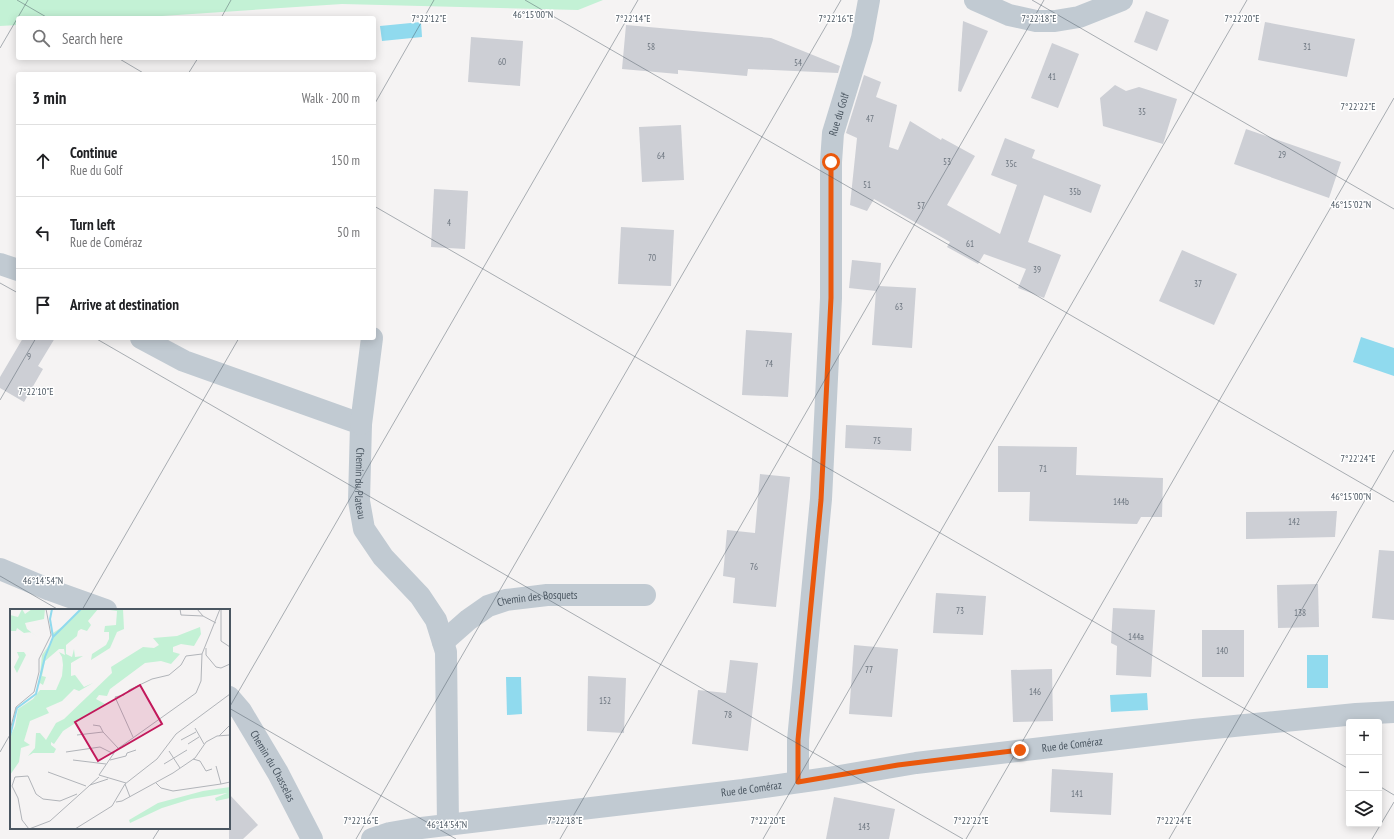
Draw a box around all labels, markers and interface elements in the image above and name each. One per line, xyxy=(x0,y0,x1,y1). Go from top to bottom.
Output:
text: 46°15'00"N xyxy=(513,8,553,21)
text: 7°22'12"E xyxy=(412,12,446,25)
text: 7°22'14"E xyxy=(616,12,650,25)
text: 7°22'16"E xyxy=(819,12,853,25)
text: 7°22'18"E xyxy=(1022,12,1056,25)
text: 7°22'20"E xyxy=(1225,12,1259,25)
search box xyxy=(16,16,376,60)
icon: search xyxy=(30,27,52,49)
text: Search here xyxy=(62,29,123,48)
house number: 58 xyxy=(647,41,655,52)
house number: 31 xyxy=(1303,41,1311,52)
house number: 60 xyxy=(498,56,506,67)
house number: 54 xyxy=(794,57,802,68)
house number: 41 xyxy=(1048,71,1056,82)
text: 3 min xyxy=(32,87,66,109)
text: Walk · 200 m xyxy=(302,90,360,107)
street label: Rue du Golf xyxy=(826,90,852,138)
text: 7°22'22"E xyxy=(1341,100,1375,113)
house number: 35 xyxy=(1138,106,1146,117)
house number: 47 xyxy=(866,113,874,124)
text: Continue xyxy=(70,143,117,162)
house number: 29 xyxy=(1278,149,1286,160)
icon: ahead xyxy=(32,150,54,172)
house number: 64 xyxy=(657,150,665,161)
text: 150 m xyxy=(331,152,360,169)
route start xyxy=(822,153,840,171)
house number: 53 xyxy=(943,156,951,167)
house number: 35c xyxy=(1005,158,1017,169)
text: Rue du Golf xyxy=(70,162,122,179)
house number: 51 xyxy=(863,179,871,190)
house number: 35b xyxy=(1069,186,1081,197)
text: 46°15'02"N xyxy=(1331,198,1371,211)
house number: 57 xyxy=(917,200,925,211)
text: Turn left xyxy=(70,215,115,234)
house number: 4 xyxy=(447,217,451,228)
icon: left xyxy=(32,222,54,244)
text: 50 m xyxy=(337,224,360,241)
text: Rue de Coméraz xyxy=(70,234,142,251)
house number: 61 xyxy=(966,238,974,249)
house number: 70 xyxy=(648,252,656,263)
house number: 39 xyxy=(1033,264,1041,275)
house number: 37 xyxy=(1194,278,1202,289)
icon: arrive xyxy=(32,294,54,316)
text: Arrive at destination xyxy=(70,295,179,314)
house number: 63 xyxy=(895,301,903,312)
house number: 9 xyxy=(27,351,31,362)
house number: 74 xyxy=(765,358,773,369)
text: 7°22'10"E xyxy=(19,385,53,398)
house number: 75 xyxy=(873,435,881,446)
street label: Chemin du Plateau xyxy=(352,447,369,520)
text: 7°22'24"E xyxy=(1341,452,1375,465)
house number: 71 xyxy=(1039,463,1047,474)
text: 46°15'00"N xyxy=(1331,490,1371,503)
house number: 144b xyxy=(1113,496,1129,507)
house number: 142 xyxy=(1288,516,1300,527)
house number: 76 xyxy=(750,561,758,572)
text: 46°14'54"N xyxy=(23,574,63,587)
street label: Chemin des Bosquets xyxy=(495,588,578,610)
house number: 73 xyxy=(956,605,964,616)
house number: 138 xyxy=(1294,607,1306,618)
inset map xyxy=(10,609,230,829)
house number: 144a xyxy=(1128,631,1144,642)
house number: 140 xyxy=(1216,645,1228,656)
house number: 77 xyxy=(865,664,873,675)
house number: 146 xyxy=(1029,686,1041,697)
house number: 152 xyxy=(599,695,611,706)
house number: 78 xyxy=(724,709,732,720)
map controls xyxy=(1346,719,1382,827)
button: + xyxy=(1346,719,1382,755)
street label: Chemin du Chasselas xyxy=(247,728,299,804)
street label: Rue de Coméraz xyxy=(1041,734,1103,755)
route end xyxy=(1011,741,1029,759)
button: − xyxy=(1346,755,1382,791)
street label: Rue de Coméraz xyxy=(720,778,783,800)
house number: 141 xyxy=(1071,788,1083,799)
button: layers xyxy=(1346,791,1382,827)
text: 7°22'16"E xyxy=(344,814,378,827)
text: 7°22'18"E xyxy=(548,814,582,827)
text: 7°22'20"E xyxy=(751,814,785,827)
text: 7°22'22"E xyxy=(954,814,988,827)
text: 7°22'24"E xyxy=(1157,814,1191,827)
text: 46°14'54"N xyxy=(427,818,467,831)
house number: 143 xyxy=(858,821,870,832)

